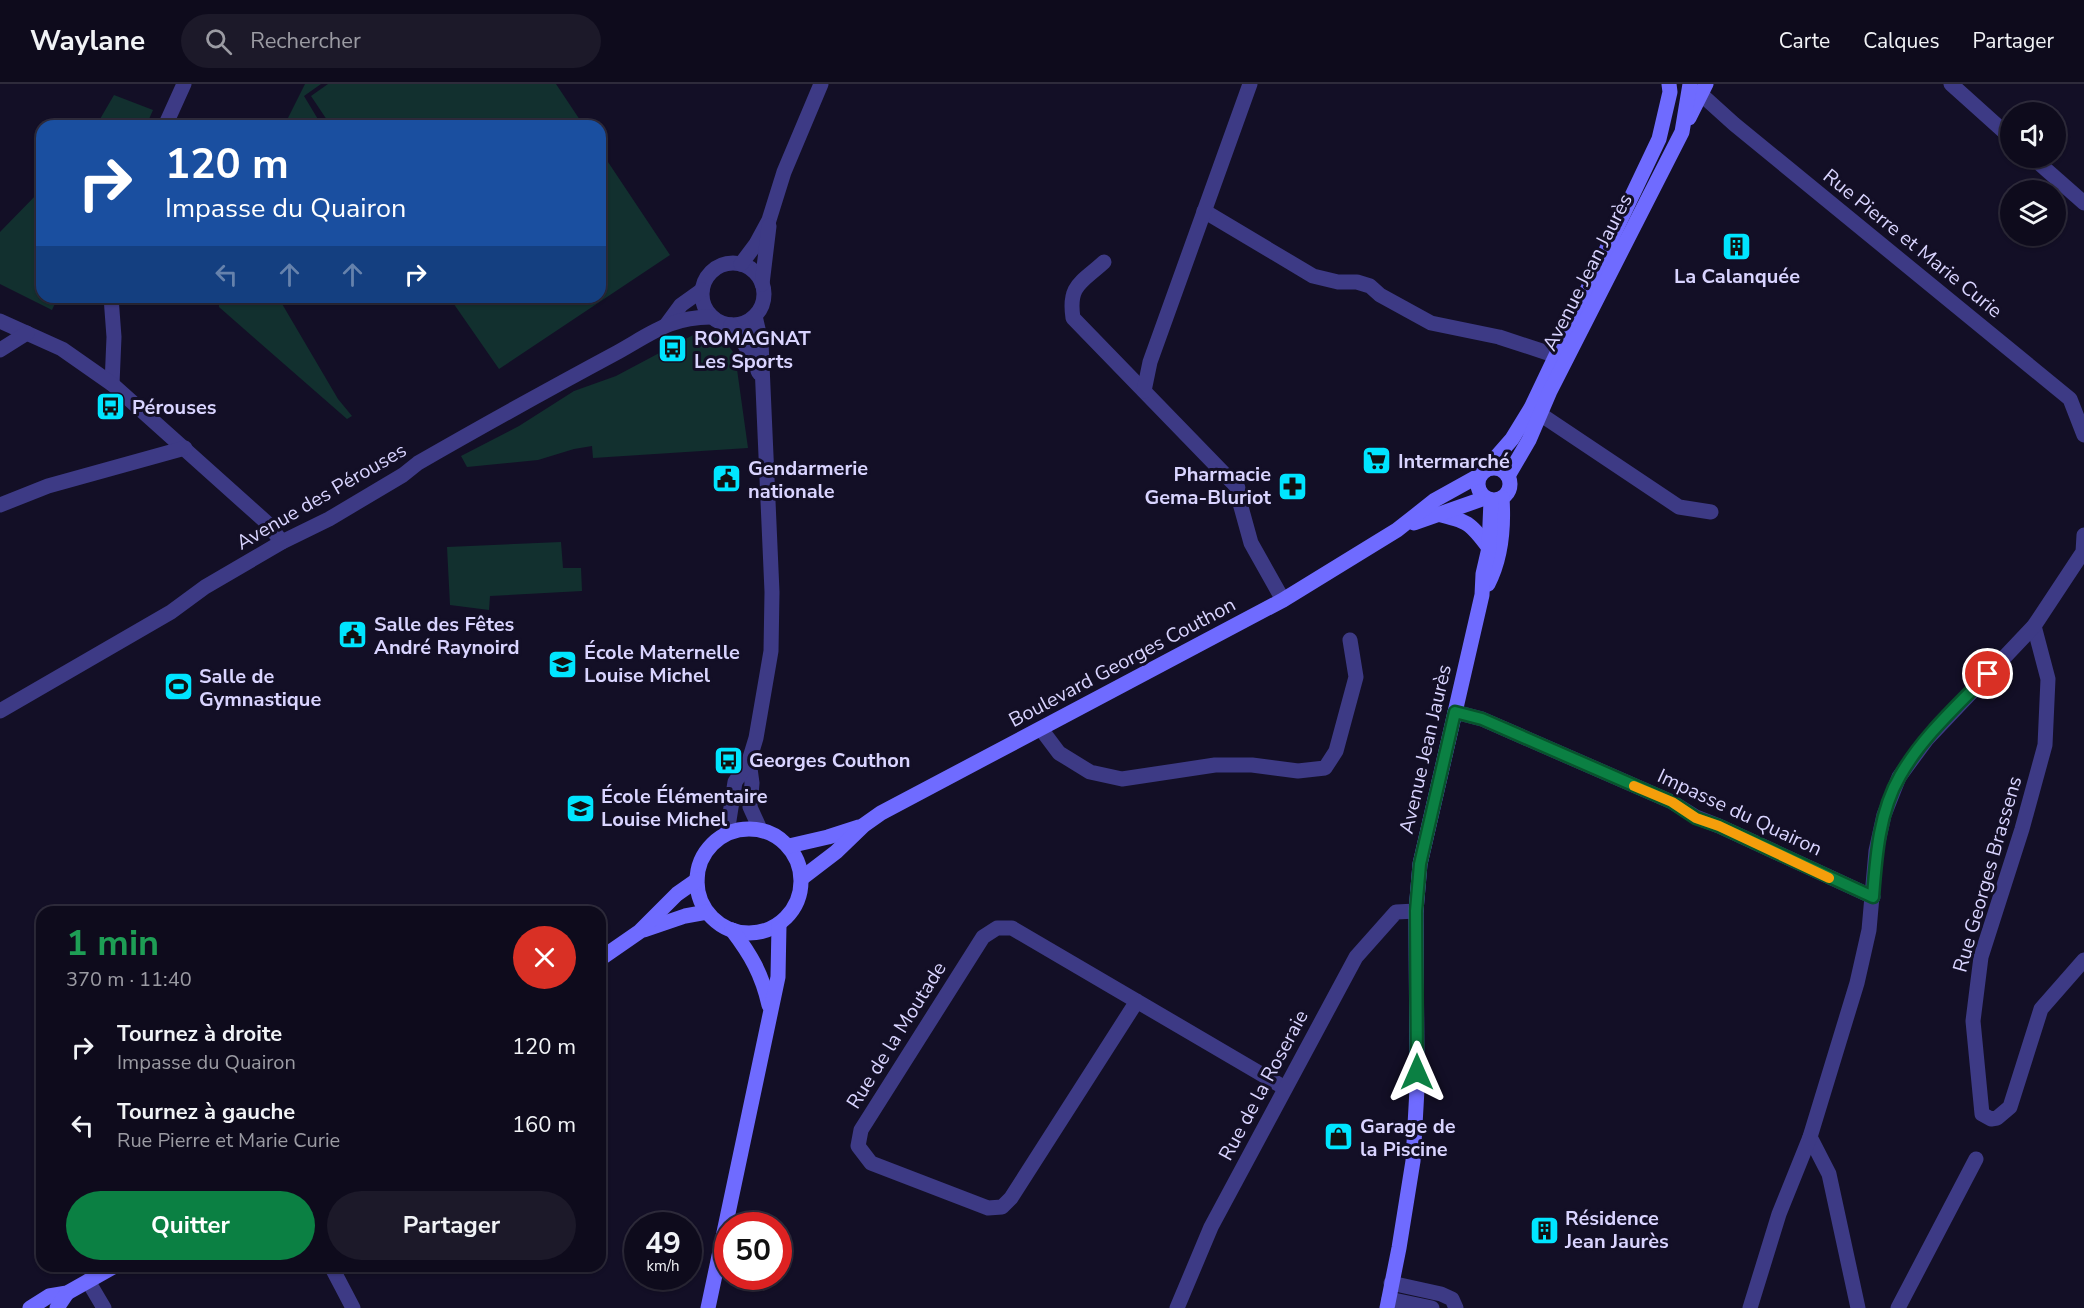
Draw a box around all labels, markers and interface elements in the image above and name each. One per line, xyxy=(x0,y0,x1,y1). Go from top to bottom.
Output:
search box xyxy=(181,14,601,68)
text: Waylane xyxy=(30,22,145,60)
icon: search xyxy=(202,25,235,58)
text: Rechercher xyxy=(250,26,361,56)
text: Carte xyxy=(1779,27,1830,55)
text: Calques xyxy=(1863,27,1940,55)
text: Partager xyxy=(1973,27,2054,55)
map controls xyxy=(2000,102,2066,246)
button: sound xyxy=(2000,102,2066,168)
text: 120 m xyxy=(165,136,289,193)
icon: right xyxy=(66,144,144,222)
street label: Rue Pierre et Marie Curie xyxy=(1817,163,2008,324)
button: layers xyxy=(2000,180,2066,246)
street label: Avenue Jean Jaurès xyxy=(1536,189,1639,355)
text: Impasse du Quairon xyxy=(165,190,406,227)
building icon: La Calanquée xyxy=(1721,230,1753,262)
icon: left xyxy=(210,258,243,291)
icon: ahead xyxy=(273,258,306,291)
icon: ahead xyxy=(336,258,369,291)
icon: right xyxy=(399,258,432,291)
place label: La Calanquée xyxy=(1674,263,1800,290)
place label: ROMAGNAT Les Sports xyxy=(694,325,811,375)
bus stop icon: ROMAGNAT Les Sports xyxy=(657,333,689,365)
bus stop icon: Pérouses xyxy=(95,391,127,423)
place label: Pérouses xyxy=(132,394,217,421)
street label: Avenue des Pérouses xyxy=(231,437,411,556)
supermarket icon: Intermarché xyxy=(1361,445,1393,477)
place label: Intermarché xyxy=(1398,448,1510,475)
place label: Gendarmerie nationale xyxy=(748,455,868,505)
place label: Pharmacie Gema-Bluriot xyxy=(1145,461,1271,511)
public building icon: Gendarmerie nationale xyxy=(711,463,743,495)
pharmacy icon: Pharmacie Gema-Bluriot xyxy=(1276,470,1308,502)
street label: Boulevard Georges Couthon xyxy=(1004,591,1240,734)
place label: Salle des Fêtes André Raynoird xyxy=(374,611,519,661)
public building icon: Salle des Fêtes André Raynoird xyxy=(337,619,369,651)
place label: École Maternelle Louise Michel xyxy=(584,639,740,689)
school or university icon: École Maternelle Louise Michel xyxy=(547,648,579,680)
pin xyxy=(1962,648,2013,699)
icon: arrive xyxy=(1971,657,2004,690)
street label: Avenue Jean Jaurès xyxy=(1393,662,1458,836)
place label: Salle de Gymnastique xyxy=(199,663,321,713)
sports icon: Salle de Gymnastique xyxy=(162,671,194,703)
bus stop icon: Georges Couthon xyxy=(712,744,744,776)
place label: Georges Couthon xyxy=(749,747,910,774)
street label: Impasse du Quairon xyxy=(1653,762,1827,862)
street label: Rue Georges Brassens xyxy=(1947,773,2028,975)
place label: École Élémentaire Louise Michel xyxy=(601,783,768,833)
school or university icon: École Élémentaire Louise Michel xyxy=(564,792,596,824)
text: 1 min xyxy=(66,919,159,968)
button: close xyxy=(513,926,576,989)
street label: Rue de la Moutade xyxy=(840,957,953,1114)
text: 370 m · 11:40 xyxy=(66,966,192,993)
street label: Rue de la Roseraie xyxy=(1212,1005,1315,1165)
text: Tournez à droite xyxy=(117,1019,282,1049)
icon: right xyxy=(66,1031,99,1064)
text: 120 m xyxy=(512,1032,576,1062)
position arrow xyxy=(1385,1040,1449,1104)
text: Impasse du Quairon xyxy=(117,1049,296,1076)
text: Tournez à gauche xyxy=(117,1097,295,1127)
icon: left xyxy=(66,1109,99,1142)
text: 160 m xyxy=(512,1110,576,1140)
place label: Garage de la Piscine xyxy=(1360,1113,1456,1163)
shop icon: Garage de la Piscine xyxy=(1323,1121,1355,1153)
text: Rue Pierre et Marie Curie xyxy=(117,1127,340,1154)
button: Quitter xyxy=(66,1191,315,1260)
button: Partager xyxy=(327,1191,576,1260)
place label: Résidence Jean Jaurès xyxy=(1564,1205,1669,1255)
speed limit sign: 50 xyxy=(714,1212,792,1290)
building icon: Résidence Jean Jaurès xyxy=(1528,1214,1560,1246)
text: 49 xyxy=(645,1223,681,1264)
text: km/h xyxy=(646,1256,680,1276)

